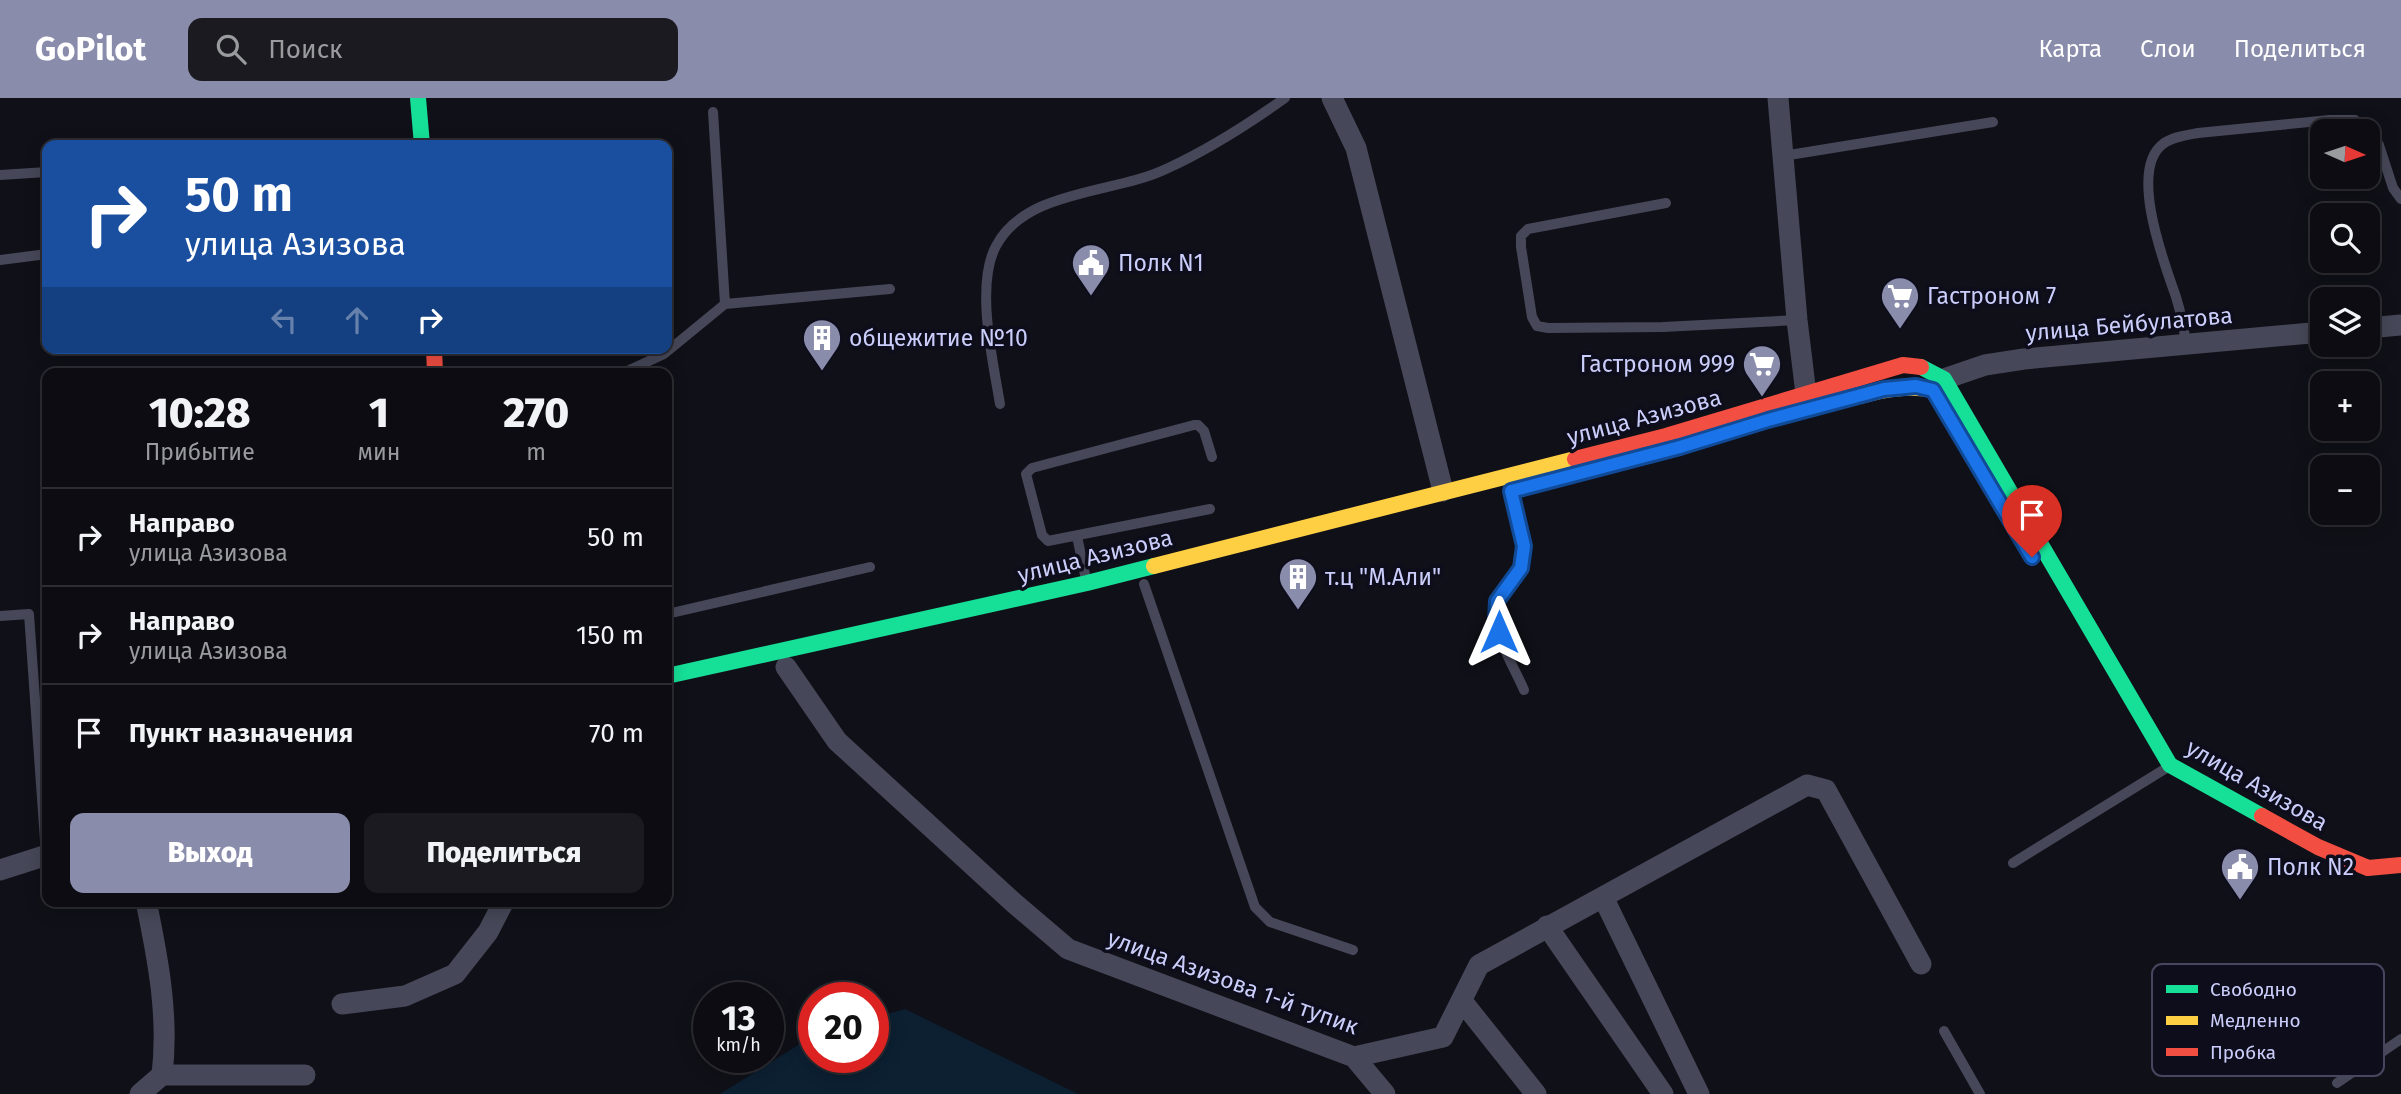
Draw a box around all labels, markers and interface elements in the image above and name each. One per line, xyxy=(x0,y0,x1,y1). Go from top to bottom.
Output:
search box xyxy=(188,18,678,81)
text: GoPilot xyxy=(35,29,146,69)
icon: search xyxy=(212,30,250,68)
text: Поиск xyxy=(268,34,343,65)
text: Карта xyxy=(2038,35,2102,63)
text: Слои xyxy=(2140,35,2196,63)
text: Поделиться xyxy=(2234,35,2366,63)
north arrow xyxy=(2310,119,2380,189)
map controls xyxy=(2310,119,2380,525)
text: 50 m xyxy=(185,165,293,224)
icon: right xyxy=(70,168,161,259)
button: search xyxy=(2310,203,2380,273)
text: улица Азизова xyxy=(185,225,406,263)
public building icon: Полк N1 xyxy=(1070,242,1112,297)
place label: Полк N1 xyxy=(1118,249,1204,277)
supermarket icon: Гастроном 7 xyxy=(1879,275,1921,330)
place label: Гастроном 7 xyxy=(1927,282,2056,310)
button: layers xyxy=(2310,287,2380,357)
icon: left xyxy=(265,301,303,339)
icon: ahead xyxy=(338,301,376,339)
icon: right xyxy=(411,301,449,339)
street label: улица Бейбулатова xyxy=(2024,301,2234,347)
building icon: общежитие №10 xyxy=(801,317,843,372)
place label: общежитие №10 xyxy=(849,324,1028,352)
supermarket icon: Гастроном 999 xyxy=(1741,343,1783,398)
place label: Гастроном 999 xyxy=(1580,350,1735,378)
button: + xyxy=(2310,371,2380,441)
street label: улица Азизова xyxy=(1564,383,1724,451)
text: 10:28 xyxy=(149,388,251,438)
text: 1 xyxy=(369,388,389,438)
text: 270 xyxy=(503,388,569,438)
text: Прибытие xyxy=(145,438,255,466)
text: мин xyxy=(358,438,400,466)
text: m xyxy=(526,438,546,466)
button: − xyxy=(2310,455,2380,525)
pin xyxy=(2002,485,2062,557)
icon: arrive xyxy=(2013,496,2051,534)
text: Направо xyxy=(129,508,235,539)
icon: right xyxy=(70,518,108,556)
text: 50 m xyxy=(587,522,644,553)
street label: улица Азизова xyxy=(1015,523,1175,589)
text: улица Азизова xyxy=(129,539,288,567)
building icon: т.ц "М.Али" xyxy=(1277,556,1319,611)
place label: т.ц "М.Али" xyxy=(1325,563,1441,591)
position arrow xyxy=(1462,595,1536,669)
text: Направо xyxy=(129,606,235,637)
icon: right xyxy=(70,616,108,654)
text: 150 m xyxy=(576,620,644,651)
text: улица Азизова xyxy=(129,637,288,665)
icon: arrive xyxy=(70,714,108,752)
text: Пункт назначения xyxy=(129,718,353,749)
text: 70 m xyxy=(589,718,644,749)
street label: улица Азизова xyxy=(2181,733,2333,837)
button: Выход xyxy=(70,813,350,893)
button: Поделиться xyxy=(364,813,644,893)
public building icon: Полк N2 xyxy=(2219,846,2261,901)
place label: Полк N2 xyxy=(2267,853,2354,881)
street label: улица Азизова 1-й тупик xyxy=(1104,924,1362,1040)
legend xyxy=(2152,964,2384,1076)
text: Свободно xyxy=(2210,978,2297,1001)
speed limit sign: 20 xyxy=(798,982,889,1073)
text: 13 xyxy=(721,997,756,1039)
text: Медленно xyxy=(2210,1009,2301,1032)
text: km/h xyxy=(716,1034,761,1056)
text: Пробка xyxy=(2210,1041,2276,1064)

